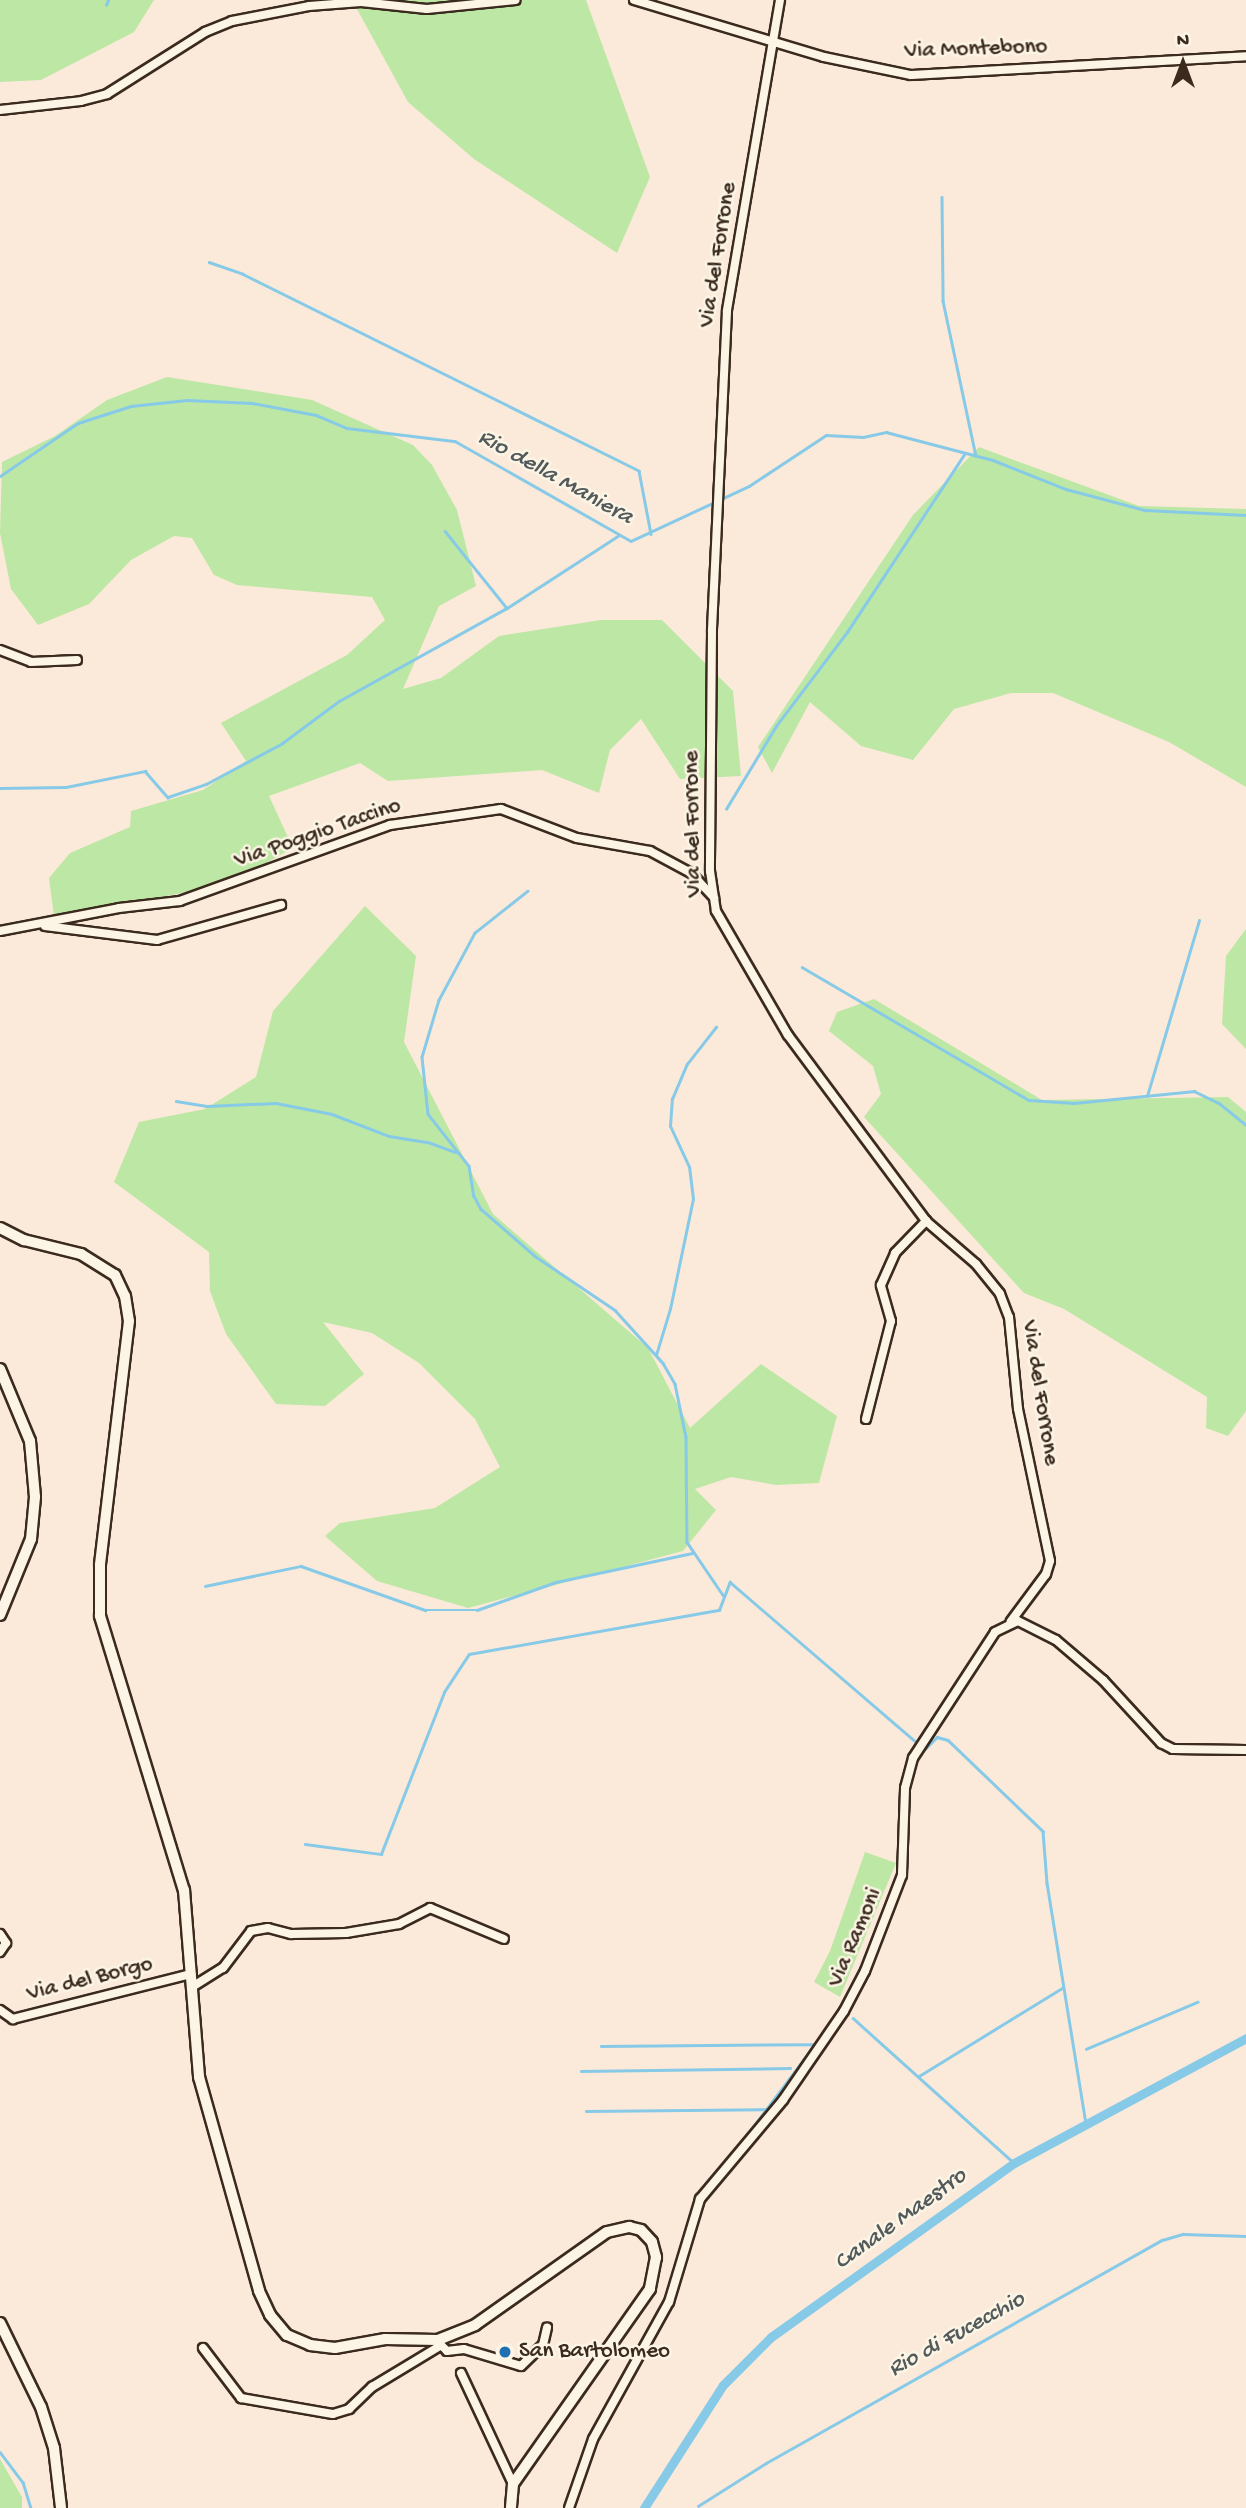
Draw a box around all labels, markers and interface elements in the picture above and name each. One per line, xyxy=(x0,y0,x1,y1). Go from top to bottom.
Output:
north arrow xyxy=(1148,28,1218,98)
text: N xyxy=(1177,30,1189,53)
street label: Via Montebono xyxy=(904,34,1048,66)
street label: Via del Forrone xyxy=(694,180,744,330)
water label: Rio della Maniera xyxy=(472,424,638,532)
street label: Via del Forrone xyxy=(679,750,709,898)
street label: Via Poggio Taccino xyxy=(231,793,405,875)
street label: Via del Forrone xyxy=(1014,1318,1064,1468)
street label: Via Ramoni xyxy=(823,1884,889,1992)
street label: Via del Borgo xyxy=(24,1951,156,2009)
water label: Canale Maestro xyxy=(829,2162,973,2278)
water label: Rio di Fucecchio xyxy=(884,2286,1030,2384)
place label: San Bartolomeo xyxy=(519,2338,670,2366)
marker: San Bartolomeo xyxy=(497,2344,513,2360)

